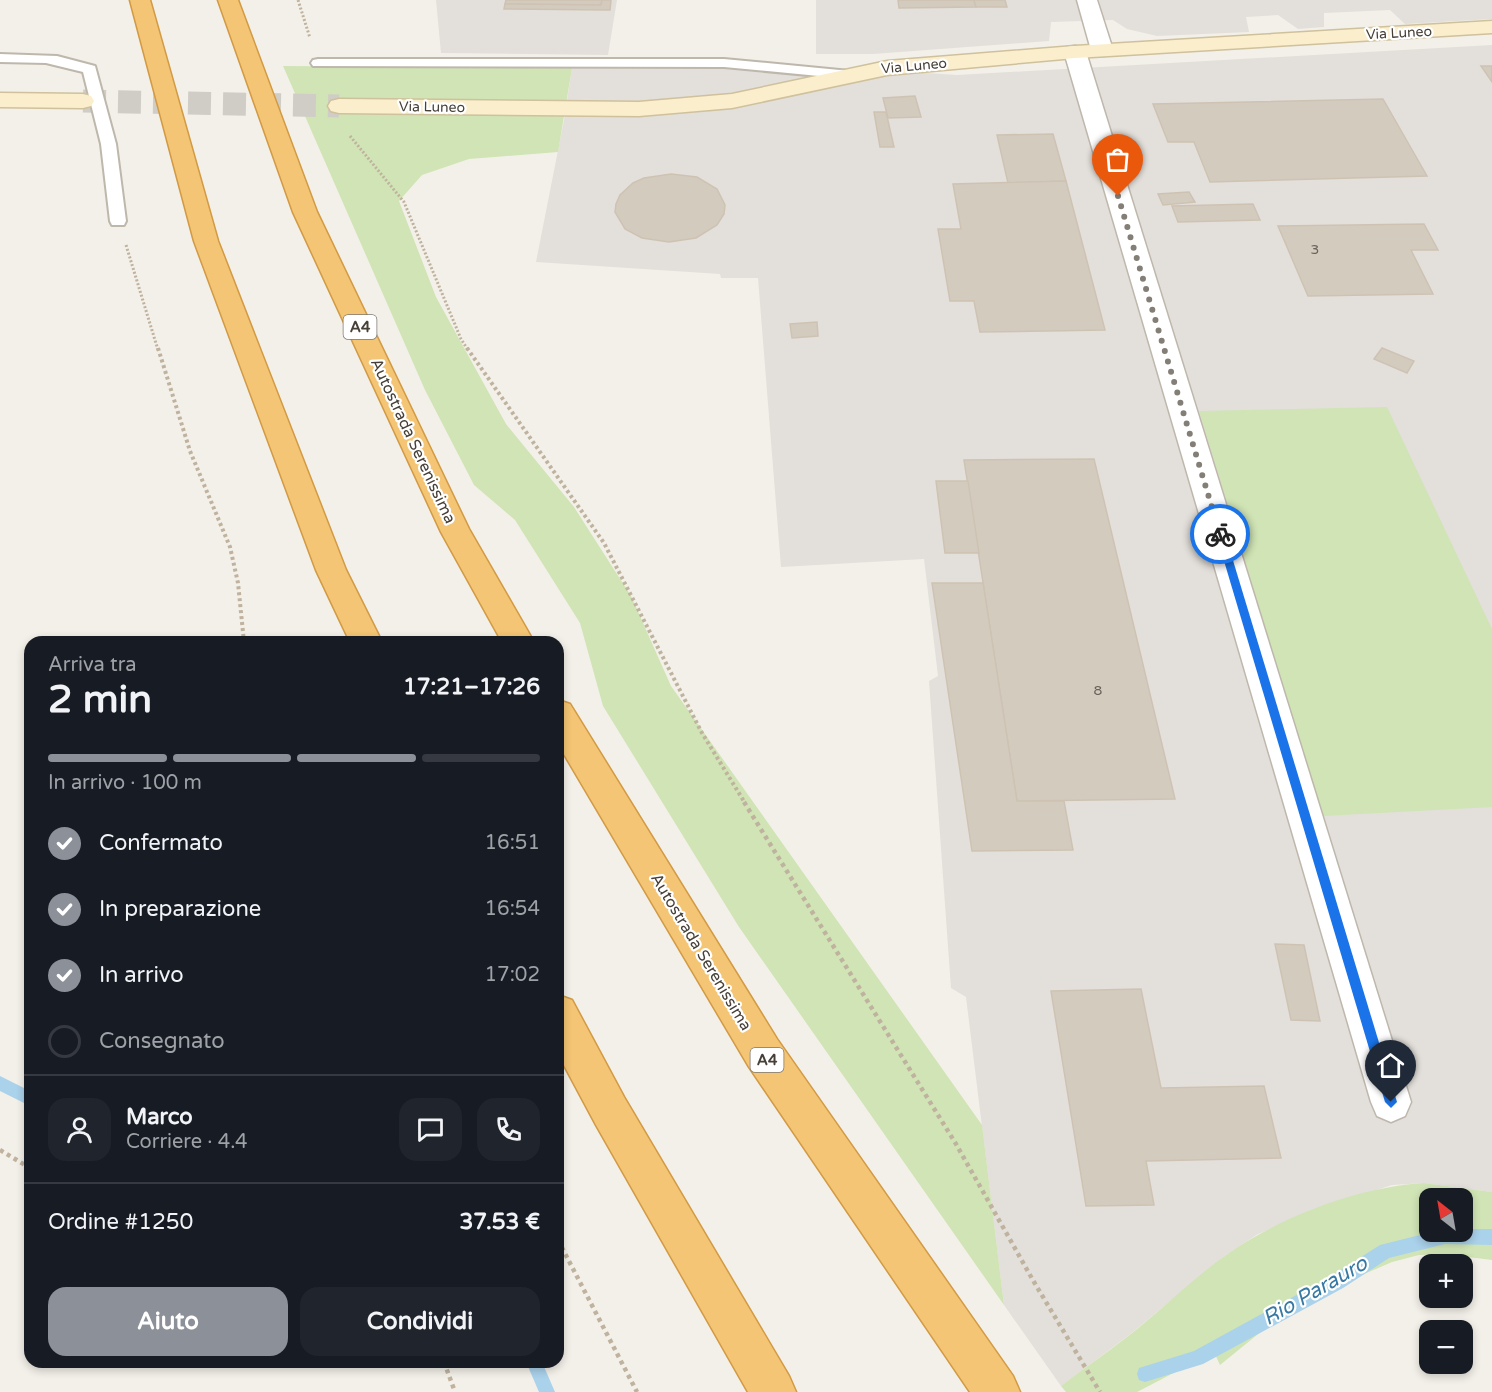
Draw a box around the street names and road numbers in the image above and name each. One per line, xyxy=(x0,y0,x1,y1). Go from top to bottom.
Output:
street label: Via Luneo xyxy=(1366,23,1432,43)
street label: Via Luneo xyxy=(880,55,948,77)
street label: Via Luneo xyxy=(399,98,465,116)
road number: A4 xyxy=(344,315,376,339)
street label: Autostrada Serenissima xyxy=(366,355,460,527)
street label: Autostrada Serenissima xyxy=(646,870,756,1034)
road number: A4 xyxy=(750,1048,783,1072)

